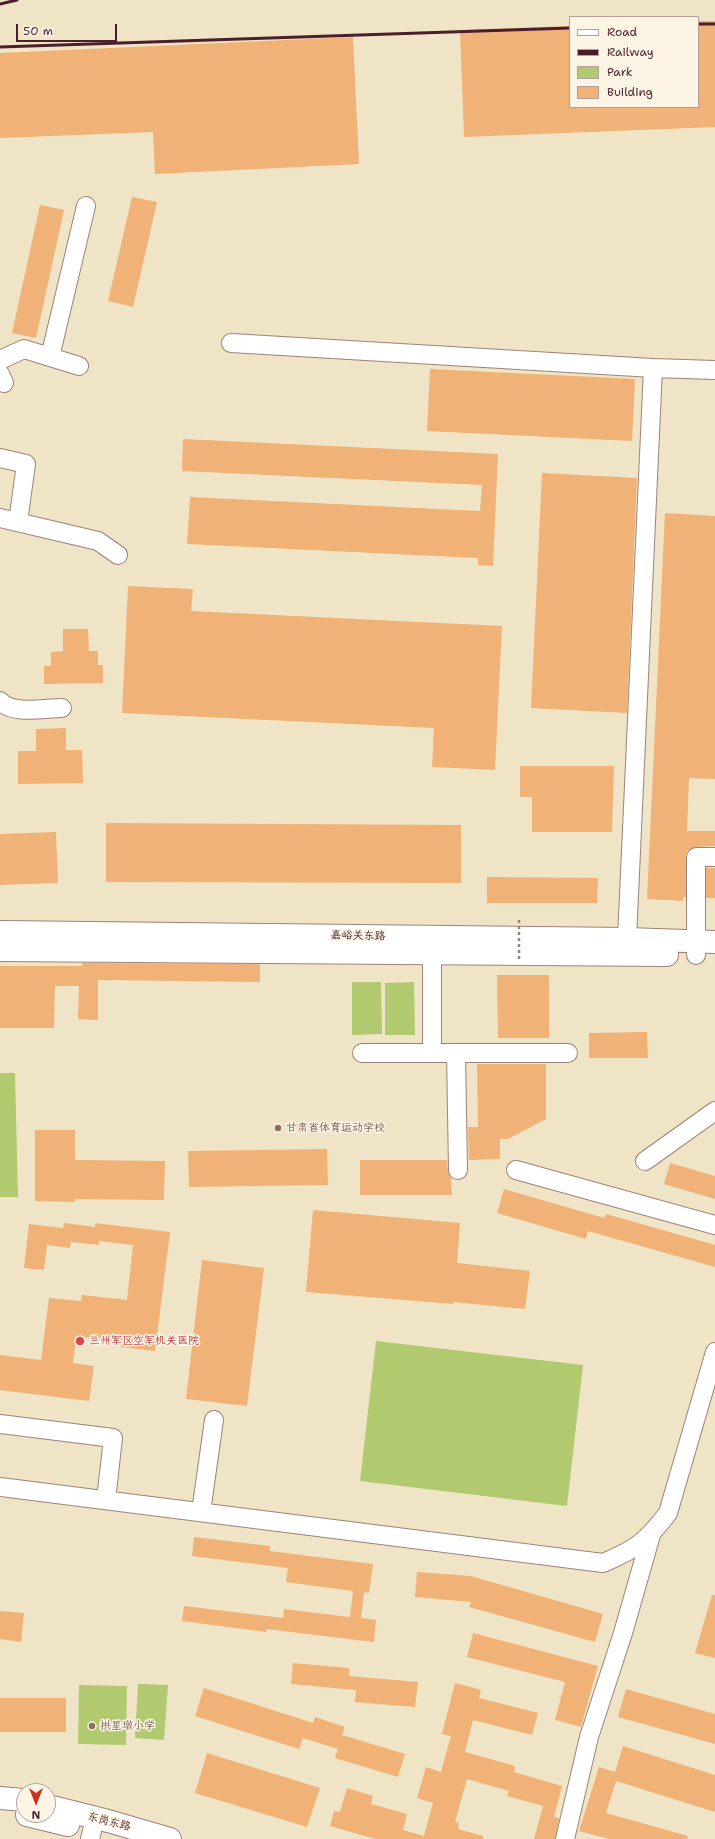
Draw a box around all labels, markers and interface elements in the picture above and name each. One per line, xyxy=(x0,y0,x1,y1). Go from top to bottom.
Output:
scale bar xyxy=(18,16,119,42)
legend xyxy=(569,16,699,108)
text: 50 m xyxy=(23,23,53,39)
text: Road xyxy=(607,24,637,40)
text: Railway xyxy=(607,44,654,60)
text: Park xyxy=(607,64,633,80)
text: Building xyxy=(607,84,653,100)
street label: 嘉峪关东路 xyxy=(330,929,386,943)
place label: 甘肃省体育运动学校 xyxy=(286,1121,385,1135)
marker: 甘肃省体育运动学校 xyxy=(273,1123,283,1133)
place label: 兰州军区空军机关医院 xyxy=(89,1334,199,1348)
marker: 兰州军区空军机关医院 xyxy=(74,1335,86,1347)
place label: 拱星墩小学 xyxy=(100,1719,155,1733)
marker: 拱星墩小学 xyxy=(87,1721,97,1731)
north arrow xyxy=(16,1783,56,1823)
text: N xyxy=(32,1807,40,1822)
street label: 东岗东路 xyxy=(86,1810,132,1834)

